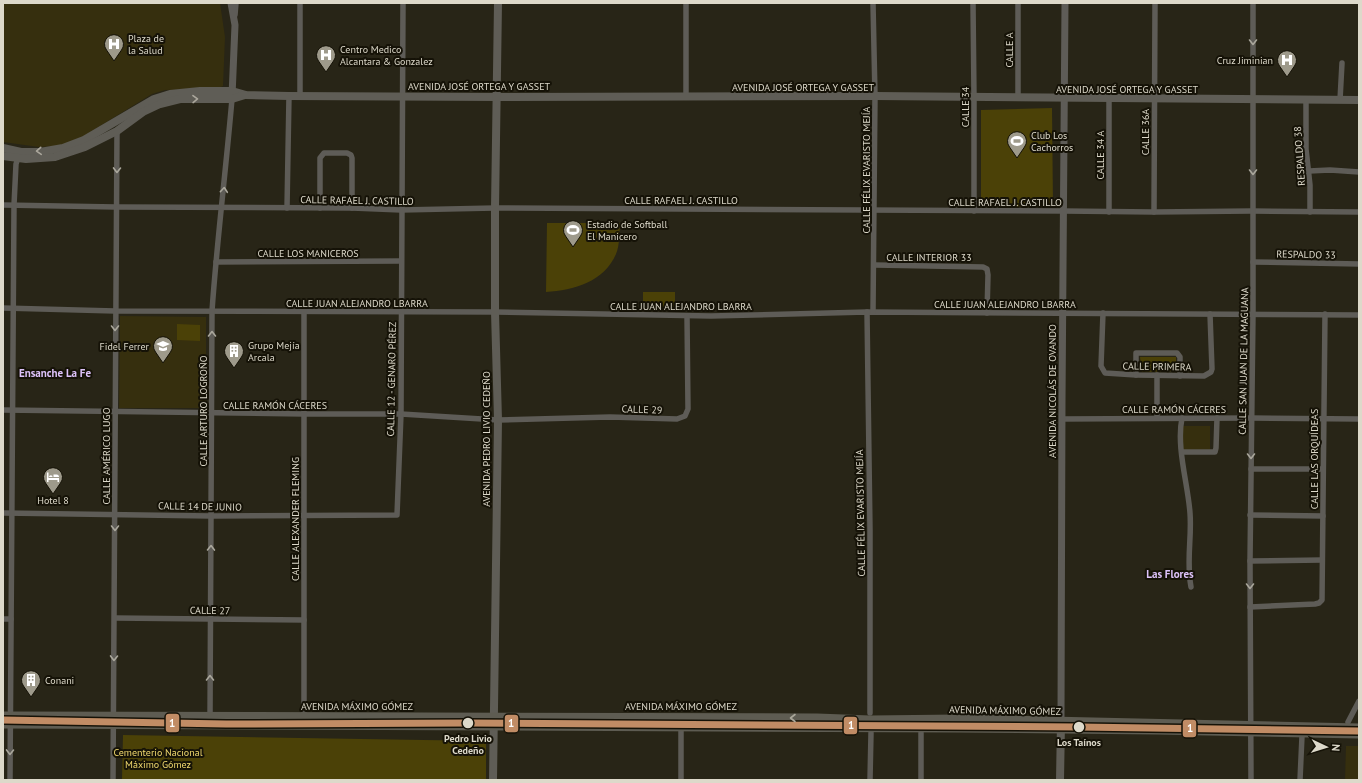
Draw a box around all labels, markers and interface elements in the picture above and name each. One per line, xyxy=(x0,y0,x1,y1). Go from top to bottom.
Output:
place label: Plaza de la Salud xyxy=(128,32,164,57)
street label: CALLE A xyxy=(1003,32,1016,68)
hospital icon: Plaza de la Salud xyxy=(103,33,125,61)
one-way arrow xyxy=(1249,39,1257,45)
place label: Centro Medico Alcantara & Gonzalez xyxy=(340,43,433,68)
hospital icon: Centro Medico Alcantara & Gonzalez xyxy=(315,44,337,72)
hospital icon: Cruz Jiminian xyxy=(1276,49,1298,77)
place label: Cruz Jiminian xyxy=(1217,54,1273,67)
street label: AVENIDA JOSÉ ORTEGA Y GASSET xyxy=(408,80,550,93)
street label: AVENIDA JOSÉ ORTEGA Y GASSET xyxy=(732,81,874,94)
street label: AVENIDA JOSÉ ORTEGA Y GASSET xyxy=(1056,83,1198,96)
street label: CALLE 34 xyxy=(959,86,972,127)
one-way arrow xyxy=(192,95,198,103)
street label: CALLE FÉLIX EVARISTO MEJÍA xyxy=(860,106,873,233)
street label: CALLE 36A xyxy=(1139,109,1152,155)
street label: RESPALDO 38 xyxy=(1291,126,1308,186)
place label: Club Los Cachorros xyxy=(1031,129,1073,154)
sports icon: Club Los Cachorros xyxy=(1006,130,1028,158)
street label: CALLE 34 A xyxy=(1094,130,1107,179)
one-way arrow xyxy=(36,147,42,156)
one-way arrow xyxy=(113,167,121,173)
one-way arrow xyxy=(1249,169,1257,175)
one-way arrow xyxy=(219,187,228,193)
street label: CALLE RAFAEL J. CASTILLO xyxy=(300,193,414,208)
street label: CALLE RAFAEL J. CASTILLO xyxy=(624,194,738,207)
street label: CALLE RAFAEL J. CASTILLO xyxy=(948,196,1062,209)
place label: Estadio de Softball El Manicero xyxy=(587,218,667,243)
sports icon: Estadio de Softball El Manicero xyxy=(562,219,584,247)
street label: CALLE LOS MANICEROS xyxy=(257,247,359,260)
street label: RESPALDO 33 xyxy=(1276,247,1336,262)
street label: CALLE INTERIOR 33 xyxy=(886,251,972,264)
street label: CALLE SAN JUAN DE LA MAGUANA xyxy=(1236,287,1251,435)
street label: CALLE JUAN ALEJANDRO LBARRA xyxy=(286,297,428,310)
street label: CALLE JUAN ALEJANDRO LBARRA xyxy=(934,298,1076,311)
street label: CALLE JUAN ALEJANDRO LBARRA xyxy=(610,300,752,313)
street label: CALLE 12 - GENARO PÉREZ xyxy=(384,321,399,436)
street label: AVENIDA NICOLÁS DE OVANDO xyxy=(1046,324,1059,458)
one-way arrow xyxy=(111,325,119,331)
one-way arrow xyxy=(208,331,216,337)
school or university icon: Fidel Ferrer xyxy=(152,335,174,363)
place label: Grupo Mejía Arcala xyxy=(248,339,300,364)
place label: Fidel Ferrer xyxy=(100,340,150,353)
building icon: Grupo Mejía Arcala xyxy=(223,340,245,368)
street label: CALLE ARTURO LOGROÑO xyxy=(197,355,210,467)
street label: CALLE PRIMERA xyxy=(1122,359,1192,374)
district label: Ensanche La Fe xyxy=(19,366,91,380)
street label: AVENIDA PEDRO LIVIO CEDEÑO xyxy=(480,371,493,507)
street label: CALLE RAMÓN CÁCERES xyxy=(223,399,327,412)
street label: CALLE 29 xyxy=(621,402,662,417)
street label: CALLE RAMÓN CÁCERES xyxy=(1122,403,1226,416)
street label: CALLE AMÉRICO LUGO xyxy=(100,407,113,504)
street label: CALLE LAS ORQUÍDEAS xyxy=(1308,409,1321,509)
street label: CALLE FÉLIX EVARISTO MEJÍA xyxy=(853,449,868,577)
one-way arrow xyxy=(1247,453,1255,459)
street label: CALLE ALEXANDER FLEMING xyxy=(289,457,302,581)
hotel icon: Hotel 8 xyxy=(42,466,64,494)
place label: Hotel 8 xyxy=(37,494,69,507)
street label: CALLE 14 DE JUNIO xyxy=(158,499,242,514)
one-way arrow xyxy=(111,525,119,531)
one-way arrow xyxy=(207,545,215,551)
district label: Las Flores xyxy=(1146,567,1194,581)
one-way arrow xyxy=(1246,583,1254,589)
street label: CALLE 27 xyxy=(190,604,230,617)
one-way arrow xyxy=(110,655,118,661)
building icon: Conani xyxy=(20,669,42,697)
place label: Conani xyxy=(45,674,74,687)
one-way arrow xyxy=(206,675,214,681)
street label: AVENIDA MÁXIMO GÓMEZ xyxy=(301,700,414,713)
street label: AVENIDA MÁXIMO GÓMEZ xyxy=(625,700,738,713)
street label: AVENIDA MÁXIMO GÓMEZ xyxy=(949,703,1062,718)
line badge: 1 xyxy=(165,713,180,733)
line badge: 1 xyxy=(504,714,519,733)
one-way arrow xyxy=(790,714,796,722)
text: 1 xyxy=(169,716,175,730)
marker: Pedro Livio Cedeño xyxy=(461,716,475,730)
text: 1 xyxy=(508,716,514,730)
line badge: 1 xyxy=(843,716,858,735)
text: 1 xyxy=(848,718,854,732)
line badge: 1 xyxy=(1182,719,1197,738)
marker: Los Taínos xyxy=(1072,720,1086,734)
text: 1 xyxy=(1187,721,1193,735)
north arrow xyxy=(1306,727,1346,767)
place label: Pedro Livio Cedeño xyxy=(444,732,493,757)
place label: Los Taínos xyxy=(1057,736,1101,749)
text: N xyxy=(1329,744,1343,752)
park label: Cementerio Nacional Máximo Gómez xyxy=(113,746,203,771)
one-way arrow xyxy=(6,749,14,755)

